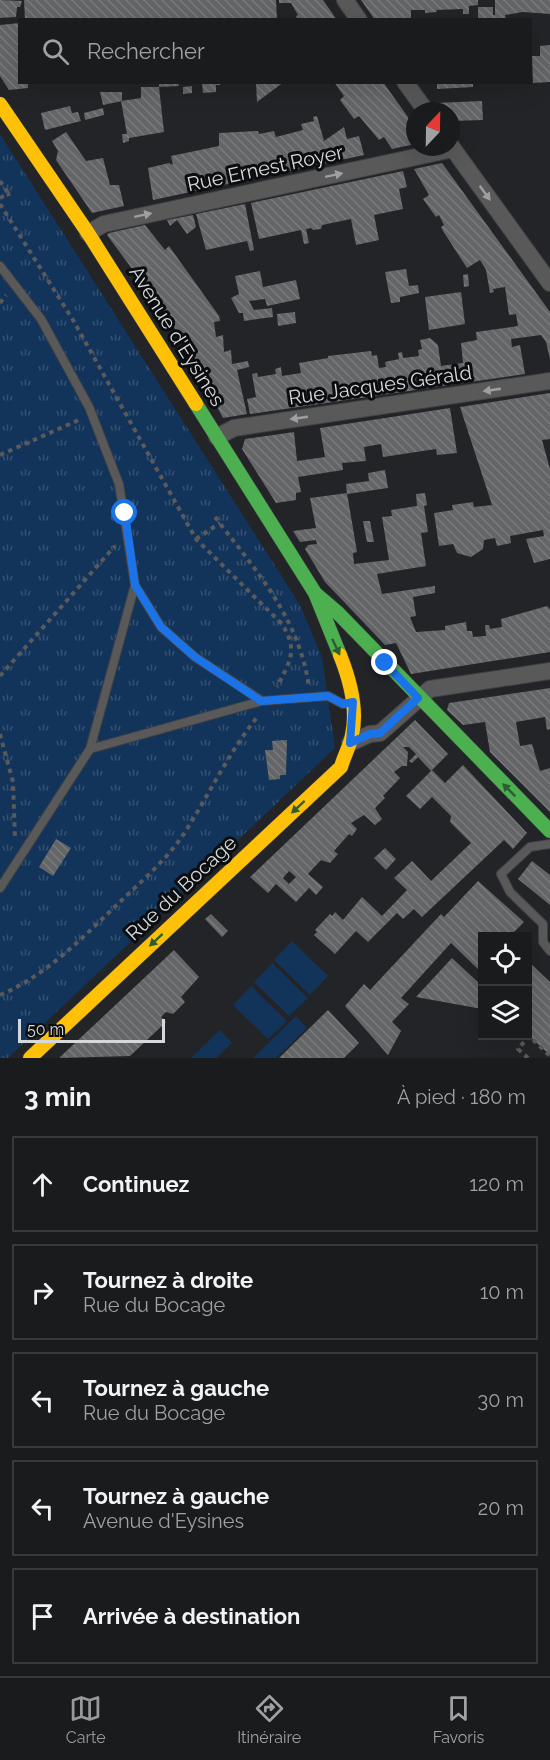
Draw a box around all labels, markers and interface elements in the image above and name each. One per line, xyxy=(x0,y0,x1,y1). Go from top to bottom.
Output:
search box xyxy=(18,18,532,84)
icon: search xyxy=(39,35,72,68)
text: Rechercher xyxy=(87,38,205,64)
north arrow xyxy=(406,102,460,156)
street label: Rue Ernest Royer xyxy=(185,140,345,196)
one-way arrow xyxy=(325,169,343,179)
one-way arrow xyxy=(479,185,491,201)
one-way arrow xyxy=(134,210,153,219)
street label: Avenue d'Eysines xyxy=(124,261,230,411)
street label: Rue Jacques Gérald xyxy=(287,360,473,410)
one-way arrow xyxy=(483,385,502,394)
one-way arrow xyxy=(290,414,309,423)
route start xyxy=(111,499,137,525)
one-way arrow xyxy=(332,638,342,656)
route end xyxy=(371,649,397,675)
one-way arrow xyxy=(502,783,516,797)
one-way arrow xyxy=(291,800,306,814)
street label: Rue du Bocage xyxy=(121,831,241,945)
map controls xyxy=(478,932,532,1040)
button: locate xyxy=(478,932,532,986)
one-way arrow xyxy=(148,933,163,947)
button: layers xyxy=(478,986,532,1040)
scale bar xyxy=(18,1016,165,1044)
text: 50 m xyxy=(27,1020,64,1039)
text: 3 min xyxy=(24,1082,91,1112)
text: À pied · 180 m xyxy=(397,1085,526,1109)
icon: ahead xyxy=(26,1168,59,1201)
text: Continuez xyxy=(83,1171,189,1197)
text: 120 m xyxy=(469,1172,524,1196)
text: Tournez à droite xyxy=(83,1267,253,1293)
icon: right xyxy=(26,1276,59,1309)
text: 10 m xyxy=(480,1280,524,1304)
text: Rue du Bocage xyxy=(83,1293,225,1317)
text: Tournez à gauche xyxy=(83,1375,269,1401)
icon: left xyxy=(26,1384,59,1417)
text: 30 m xyxy=(478,1388,524,1412)
text: Rue du Bocage xyxy=(83,1401,225,1425)
text: Tournez à gauche xyxy=(83,1483,269,1509)
icon: left xyxy=(26,1492,59,1525)
text: 20 m xyxy=(478,1496,524,1520)
text: Avenue d'Eysines xyxy=(83,1509,244,1533)
icon: arrive xyxy=(26,1600,59,1633)
text: Arrivée à destination xyxy=(83,1603,300,1629)
tab: Carte xyxy=(66,1692,106,1747)
tab: Itinéraire xyxy=(237,1692,301,1747)
tab: Favoris xyxy=(433,1692,484,1747)

